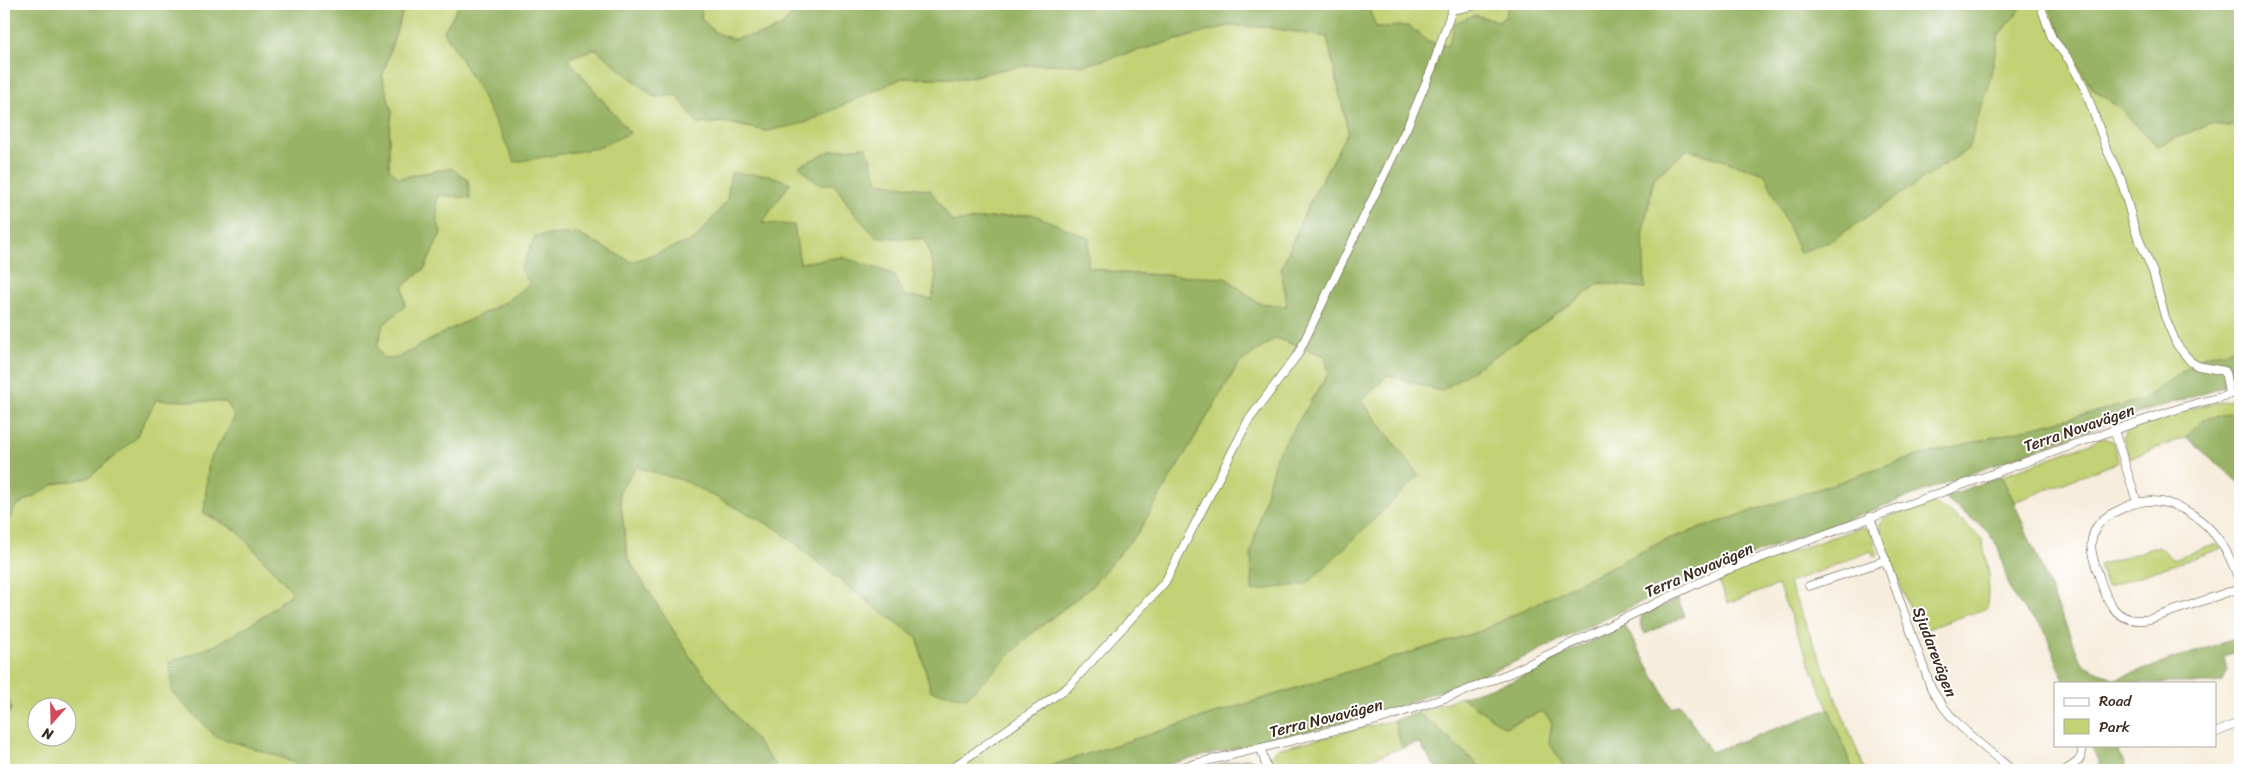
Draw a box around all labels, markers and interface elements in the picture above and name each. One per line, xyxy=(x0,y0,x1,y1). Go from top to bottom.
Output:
street label: Terra Novavägen xyxy=(2019,395,2139,461)
street label: Terra Novavägen xyxy=(1640,534,1758,606)
street label: Sjudarevägen xyxy=(1904,602,1966,702)
legend xyxy=(2054,682,2216,746)
text: Road xyxy=(2099,688,2132,714)
street label: Terra Novavägen xyxy=(1266,690,1386,746)
north arrow xyxy=(28,696,78,746)
text: Park xyxy=(2099,714,2130,740)
text: N xyxy=(39,720,57,747)

